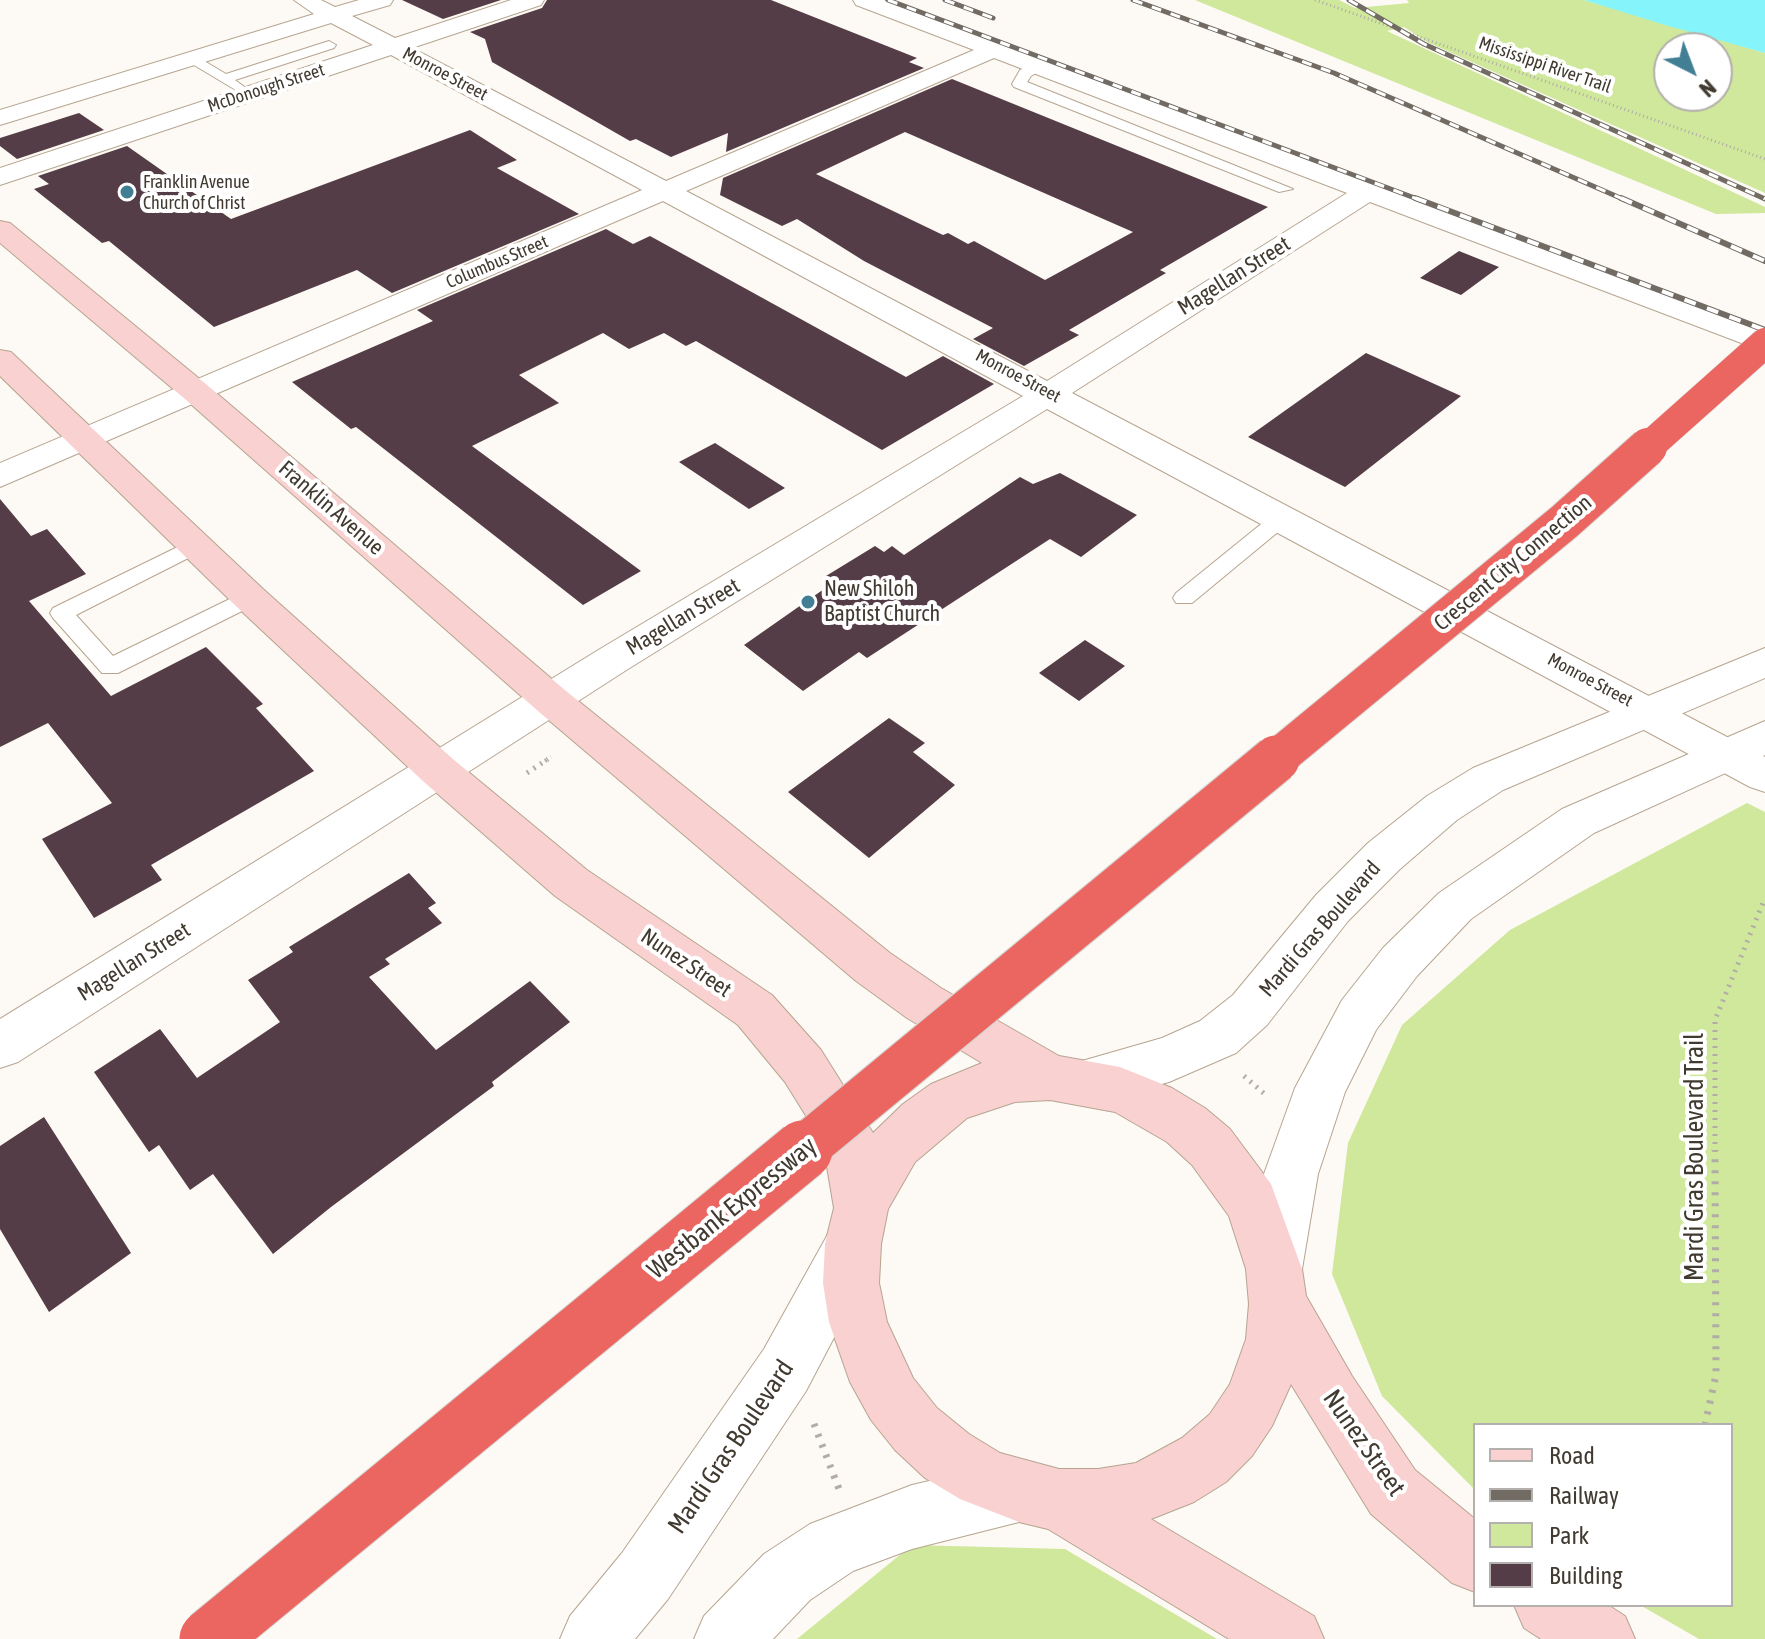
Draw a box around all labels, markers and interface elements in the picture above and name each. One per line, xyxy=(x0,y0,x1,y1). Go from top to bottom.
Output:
street label: Mississippi River Trail xyxy=(1476,32,1614,98)
north arrow xyxy=(1653,32,1733,112)
street label: Monroe Street xyxy=(399,43,491,105)
street label: McDonough Street xyxy=(205,59,327,117)
text: N xyxy=(1694,74,1721,102)
place label: Franklin Avenue Church of Christ xyxy=(143,171,250,214)
marker: Franklin Avenue Church of Christ xyxy=(118,183,136,201)
street label: Columbus Street xyxy=(443,231,551,293)
street label: Magellan Street xyxy=(1173,231,1295,321)
street label: Monroe Street xyxy=(972,345,1064,407)
street label: Franklin Avenue xyxy=(273,455,389,561)
street label: Crescent City Connection xyxy=(1429,489,1597,637)
street label: Magellan Street xyxy=(621,573,745,661)
place label: New Shiloh Baptist Church xyxy=(824,576,940,628)
marker: New Shiloh Baptist Church xyxy=(799,593,817,611)
street label: Monroe Street xyxy=(1544,649,1636,711)
street label: Mardi Gras Boulevard xyxy=(1254,856,1386,1002)
street label: Magellan Street xyxy=(73,917,195,1007)
street label: Nunez Street xyxy=(636,923,736,1003)
street label: Mardi Gras Boulevard Trail xyxy=(1679,1033,1711,1281)
street label: Westbank Expressway xyxy=(641,1130,823,1286)
street label: Mardi Gras Boulevard xyxy=(661,1354,801,1540)
street label: Nunez Street xyxy=(1316,1384,1412,1502)
legend xyxy=(1473,1423,1733,1607)
text: Road xyxy=(1549,1442,1595,1469)
text: Railway xyxy=(1549,1482,1619,1509)
text: Park xyxy=(1549,1522,1589,1549)
text: Building xyxy=(1549,1562,1622,1589)

